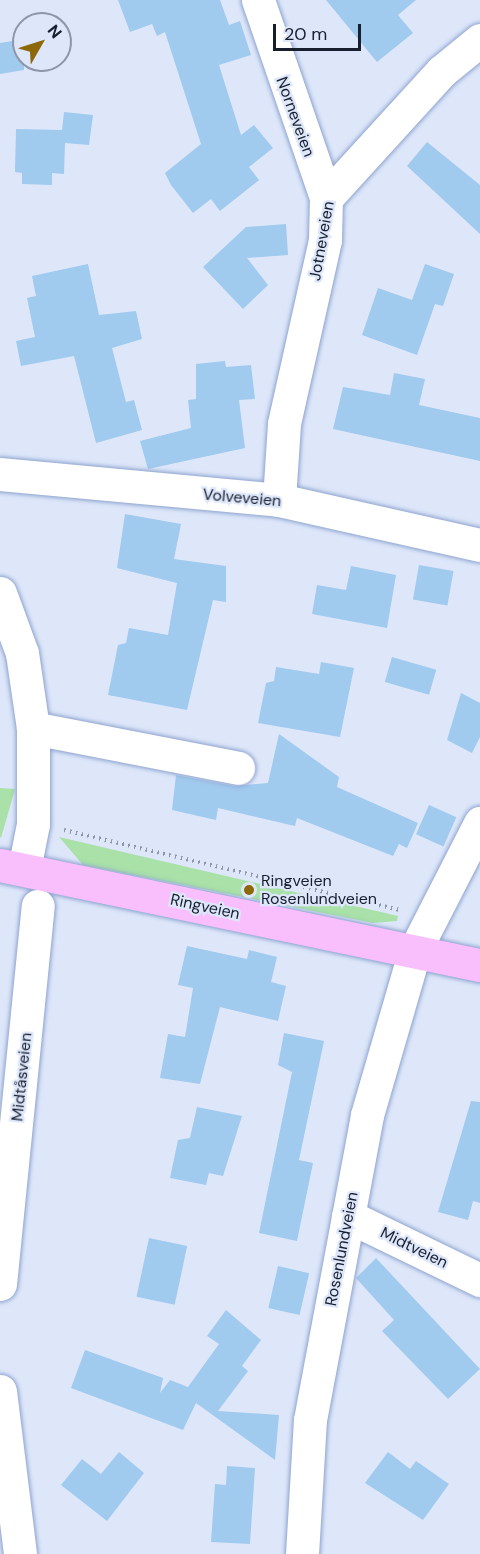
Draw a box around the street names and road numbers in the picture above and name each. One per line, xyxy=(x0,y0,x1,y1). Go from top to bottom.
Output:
street label: Norneveien xyxy=(272,74,318,160)
street label: Jotneveien xyxy=(306,200,338,282)
street label: Volveveien xyxy=(202,485,282,511)
street label: Ringveien xyxy=(168,890,242,924)
street label: Midtåsveien xyxy=(8,1032,36,1122)
street label: Rosenlundveien xyxy=(322,1190,362,1308)
street label: Midtveien xyxy=(377,1223,451,1273)

